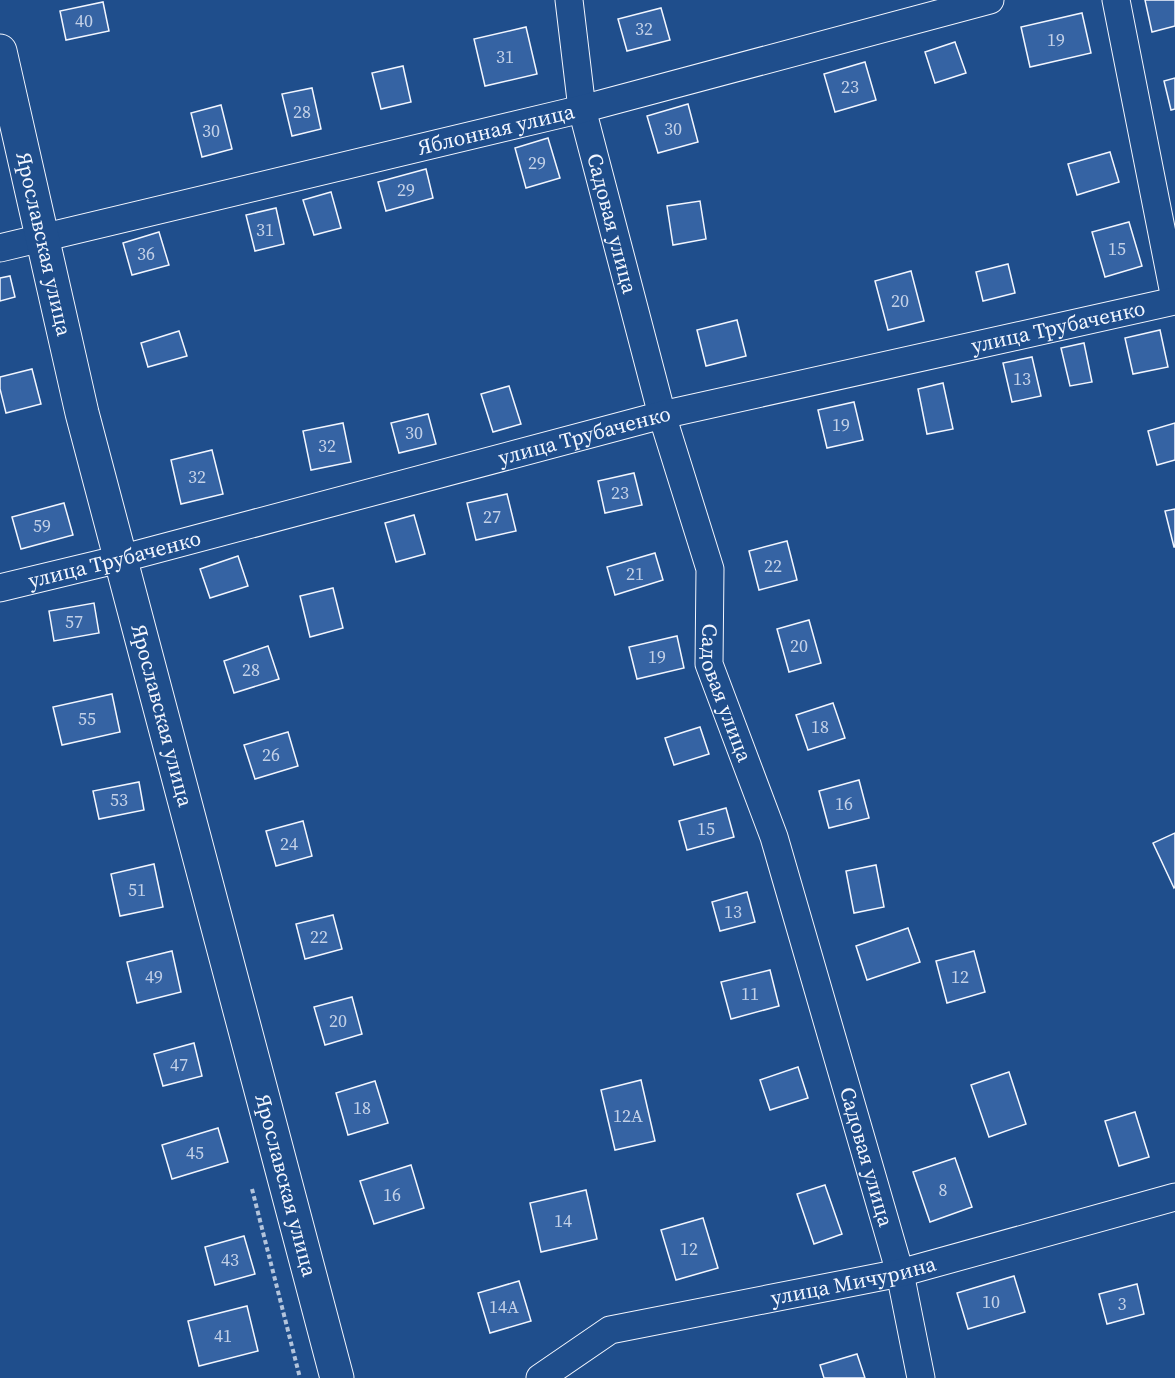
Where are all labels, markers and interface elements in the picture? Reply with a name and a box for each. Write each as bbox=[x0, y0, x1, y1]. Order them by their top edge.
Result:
house number: 40 bbox=[75, 8, 93, 33]
house number: 32 bbox=[635, 16, 653, 41]
house number: 19 bbox=[1047, 27, 1065, 52]
house number: 31 bbox=[496, 44, 514, 69]
house number: 23 bbox=[841, 74, 859, 99]
street label: Яблонная улица bbox=[415, 96, 578, 162]
house number: 28 bbox=[293, 99, 311, 124]
house number: 30 bbox=[664, 116, 682, 141]
house number: 30 bbox=[202, 118, 220, 143]
street label: Ярославская улица bbox=[9, 149, 79, 339]
house number: 29 bbox=[528, 150, 546, 175]
street label: Садовая улица bbox=[580, 150, 645, 297]
house number: 29 bbox=[397, 177, 415, 202]
house number: 31 bbox=[256, 217, 274, 242]
house number: 15 bbox=[1108, 236, 1126, 261]
house number: 36 bbox=[137, 241, 155, 266]
house number: 20 bbox=[891, 288, 909, 313]
street label: улица Трубаченко bbox=[968, 293, 1148, 360]
house number: 13 bbox=[1013, 366, 1031, 391]
street label: улица Трубаченко bbox=[495, 399, 673, 472]
house number: 19 bbox=[832, 412, 850, 437]
house number: 30 bbox=[405, 420, 423, 445]
house number: 32 bbox=[318, 433, 336, 458]
house number: 32 bbox=[188, 464, 206, 489]
house number: 23 bbox=[611, 480, 629, 505]
house number: 27 bbox=[483, 504, 501, 529]
house number: 59 bbox=[33, 513, 51, 538]
street label: улица Трубаченко bbox=[25, 523, 204, 595]
house number: 22 bbox=[764, 553, 782, 578]
house number: 21 bbox=[626, 561, 644, 586]
house number: 57 bbox=[65, 609, 83, 634]
street label: Ярославская улица bbox=[124, 621, 200, 810]
street label: Садовая улица bbox=[694, 623, 760, 766]
house number: 20 bbox=[790, 633, 808, 658]
house number: 19 bbox=[648, 644, 666, 669]
house number: 28 bbox=[242, 657, 260, 682]
house number: 55 bbox=[78, 706, 96, 731]
house number: 18 bbox=[811, 714, 829, 739]
house number: 26 bbox=[262, 742, 280, 767]
house number: 53 bbox=[110, 787, 128, 812]
house number: 16 bbox=[835, 791, 853, 816]
house number: 15 bbox=[697, 816, 715, 841]
house number: 24 bbox=[280, 831, 298, 856]
house number: 51 bbox=[128, 877, 146, 902]
house number: 13 bbox=[724, 899, 742, 924]
house number: 22 bbox=[310, 924, 328, 949]
house number: 49 bbox=[145, 964, 163, 989]
house number: 12 bbox=[951, 964, 969, 989]
house number: 11 bbox=[741, 981, 759, 1006]
house number: 20 bbox=[329, 1008, 347, 1033]
house number: 47 bbox=[170, 1052, 188, 1077]
street label: Садовая улица bbox=[833, 1083, 901, 1230]
street label: Ярославская улица bbox=[249, 1091, 325, 1280]
house number: 18 bbox=[353, 1095, 371, 1120]
house number: 12А bbox=[613, 1103, 643, 1128]
house number: 45 bbox=[186, 1140, 204, 1165]
house number: 8 bbox=[939, 1177, 948, 1202]
house number: 16 bbox=[383, 1182, 401, 1207]
house number: 14 bbox=[554, 1208, 572, 1233]
house number: 12 bbox=[680, 1236, 698, 1261]
house number: 43 bbox=[221, 1247, 239, 1272]
street label: улица Мичурина bbox=[768, 1249, 939, 1312]
house number: 10 bbox=[982, 1289, 1000, 1314]
house number: 3 bbox=[1118, 1291, 1127, 1316]
house number: 14А bbox=[489, 1294, 519, 1319]
house number: 41 bbox=[214, 1323, 232, 1348]

